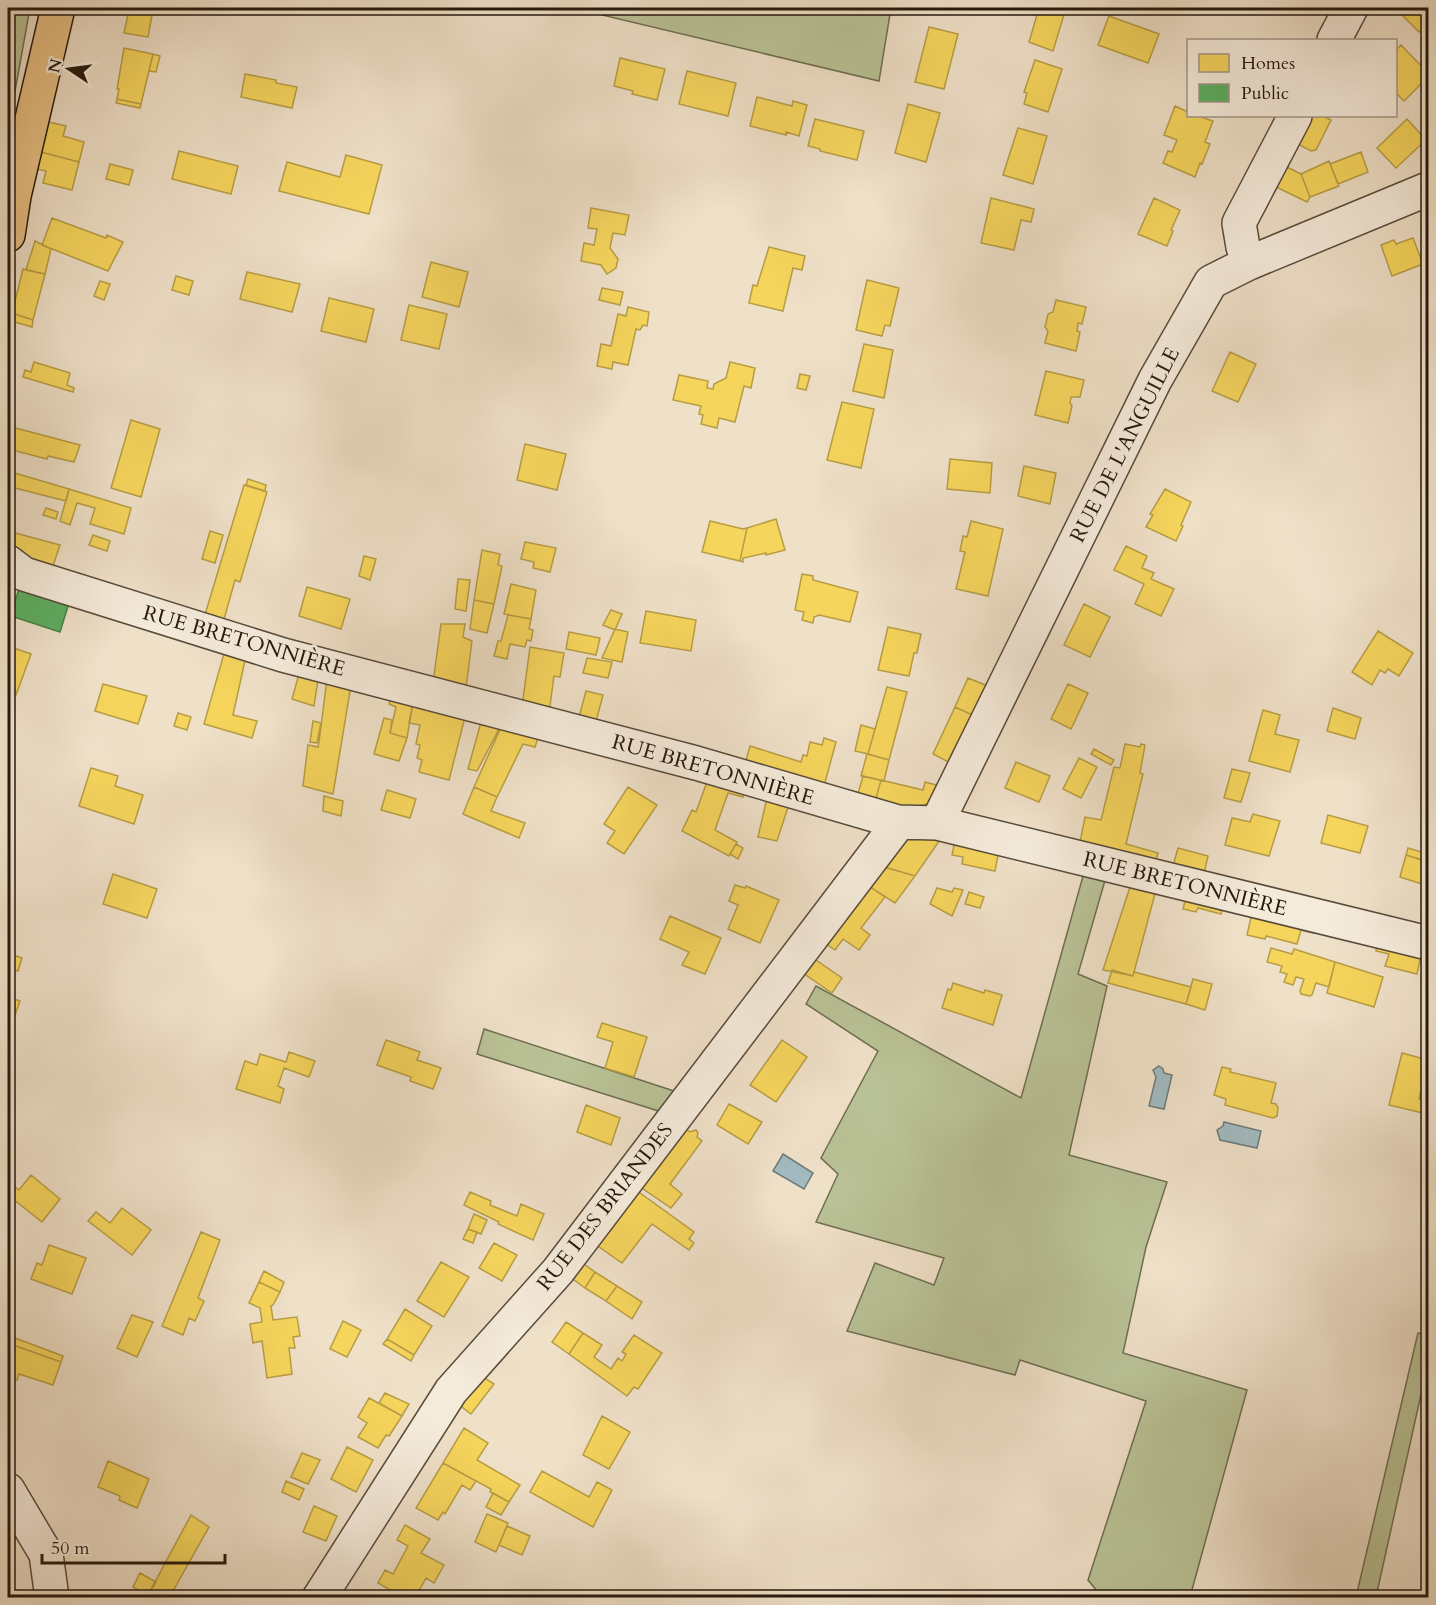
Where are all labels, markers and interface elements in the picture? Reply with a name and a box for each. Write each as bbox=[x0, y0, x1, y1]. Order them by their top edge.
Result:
north arrow bbox=[39, 39, 99, 99]
legend bbox=[1187, 39, 1397, 117]
text: Homes bbox=[1241, 51, 1295, 76]
text: N bbox=[43, 57, 68, 75]
text: Public bbox=[1241, 81, 1289, 106]
street label: RUE DE L'ANGUILLE bbox=[1063, 342, 1187, 548]
street label: RUE BRETONNIÈRE bbox=[139, 598, 349, 684]
street label: RUE BRETONNIÈRE bbox=[608, 727, 818, 813]
street label: RUE BRETONNIÈRE bbox=[1080, 845, 1290, 923]
street label: RUE DES BRIANDES bbox=[530, 1117, 680, 1297]
scale bar bbox=[42, 1527, 225, 1565]
text: 50 m bbox=[51, 1536, 90, 1561]

